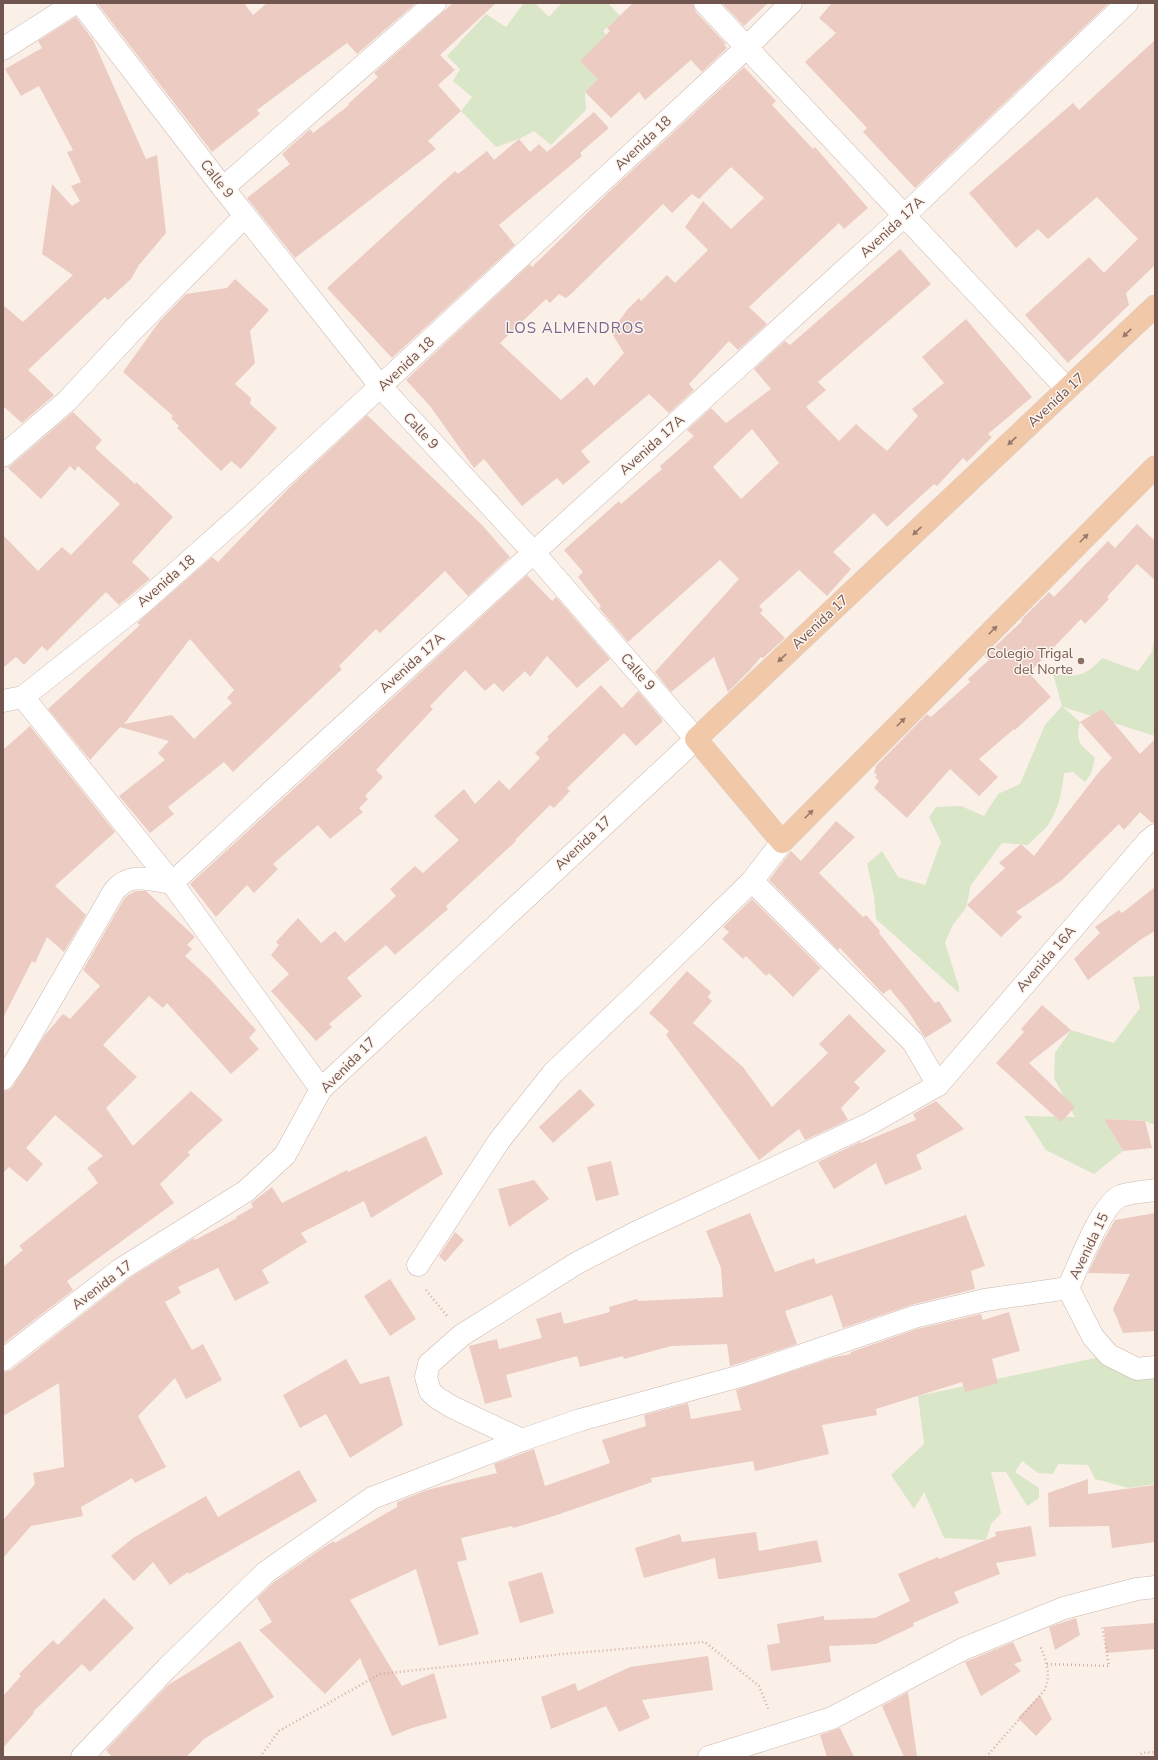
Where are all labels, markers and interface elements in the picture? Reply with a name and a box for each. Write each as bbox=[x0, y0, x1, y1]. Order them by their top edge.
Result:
street label: Avenida 18 bbox=[610, 112, 676, 174]
street label: Calle 9 bbox=[196, 156, 238, 202]
street label: Avenida 17A bbox=[856, 192, 928, 262]
district label: LOS ALMENDROS bbox=[506, 318, 644, 338]
one-way arrow bbox=[1122, 328, 1132, 338]
street label: Avenida 18 bbox=[373, 333, 439, 395]
street label: Avenida 17 bbox=[1023, 369, 1089, 431]
street label: Calle 9 bbox=[399, 408, 443, 454]
street label: Avenida 17A bbox=[615, 411, 689, 479]
one-way arrow bbox=[1007, 437, 1017, 446]
one-way arrow bbox=[912, 526, 922, 535]
one-way arrow bbox=[1079, 533, 1089, 543]
street label: Avenida 18 bbox=[133, 550, 199, 612]
street label: Avenida 17 bbox=[787, 591, 853, 653]
one-way arrow bbox=[988, 625, 998, 635]
street label: Avenida 17A bbox=[375, 629, 449, 697]
place label: Colegio Trigal del Norte bbox=[987, 644, 1074, 679]
street label: Calle 9 bbox=[616, 649, 660, 695]
one-way arrow bbox=[777, 653, 787, 663]
marker: Colegio Trigal del Norte bbox=[1076, 656, 1086, 666]
one-way arrow bbox=[896, 717, 906, 727]
one-way arrow bbox=[804, 809, 814, 819]
street label: Avenida 17 bbox=[550, 812, 616, 874]
street label: Avenida 16A bbox=[1012, 922, 1080, 996]
street label: Avenida 17 bbox=[316, 1033, 380, 1097]
street label: Avenida 15 bbox=[1065, 1210, 1113, 1282]
street label: Avenida 17 bbox=[68, 1256, 136, 1314]

